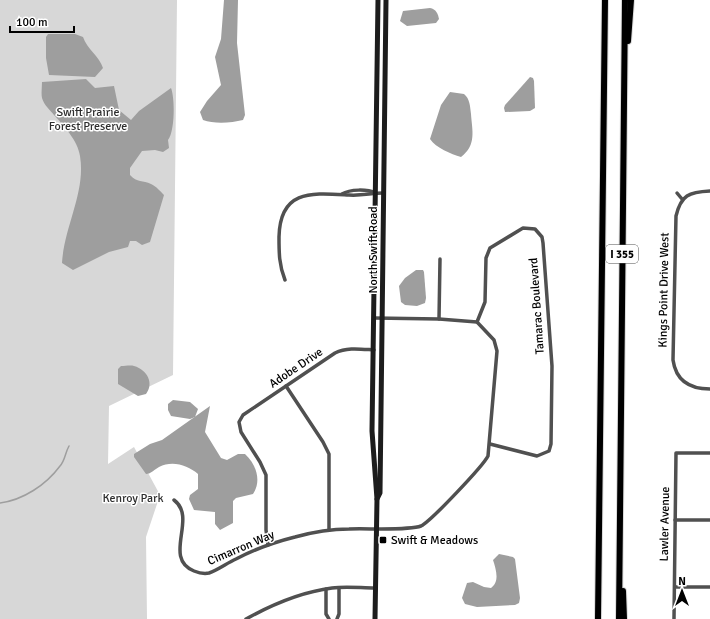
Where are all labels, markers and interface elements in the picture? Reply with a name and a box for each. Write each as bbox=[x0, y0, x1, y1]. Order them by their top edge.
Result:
scale bar bbox=[10, 8, 74, 34]
text: 100 m bbox=[16, 15, 48, 30]
park label: Swift Prairie Forest Preserve bbox=[49, 105, 127, 134]
street label: North Swift Road bbox=[366, 206, 381, 294]
street label: Kings Point Drive West bbox=[655, 232, 673, 348]
road number: I 355 bbox=[606, 245, 638, 263]
street label: Tamarac Boulevard bbox=[526, 257, 548, 355]
street label: Adobe Drive bbox=[266, 345, 326, 391]
street label: Lawler Avenue bbox=[657, 486, 673, 562]
park label: Kenroy Park bbox=[102, 491, 164, 506]
street label: Cimarron Way bbox=[205, 527, 277, 569]
place label: Swift & Meadows bbox=[391, 533, 478, 548]
marker: Swift & Meadows bbox=[378, 535, 388, 545]
north arrow bbox=[662, 571, 702, 611]
text: N bbox=[678, 575, 686, 588]

